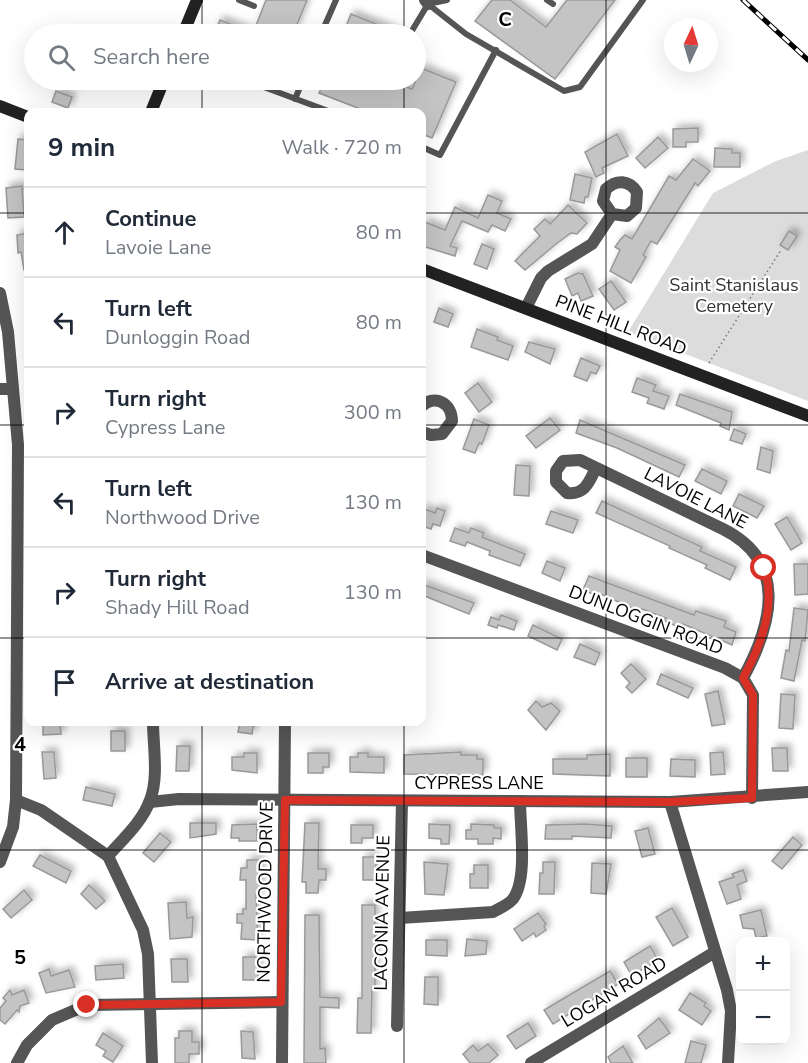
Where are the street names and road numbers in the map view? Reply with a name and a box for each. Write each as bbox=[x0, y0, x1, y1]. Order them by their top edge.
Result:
street label: PINE HILL ROAD bbox=[552, 289, 690, 361]
street label: LAVOIE LANE bbox=[640, 462, 752, 534]
street label: DUNLOGGIN ROAD bbox=[565, 580, 727, 660]
street label: CYPRESS LANE bbox=[414, 771, 544, 795]
street label: NORTHWOOD DRIVE bbox=[251, 801, 279, 983]
street label: LACONIA AVENUE bbox=[369, 835, 395, 991]
street label: LOGAN ROAD bbox=[557, 951, 671, 1033]

